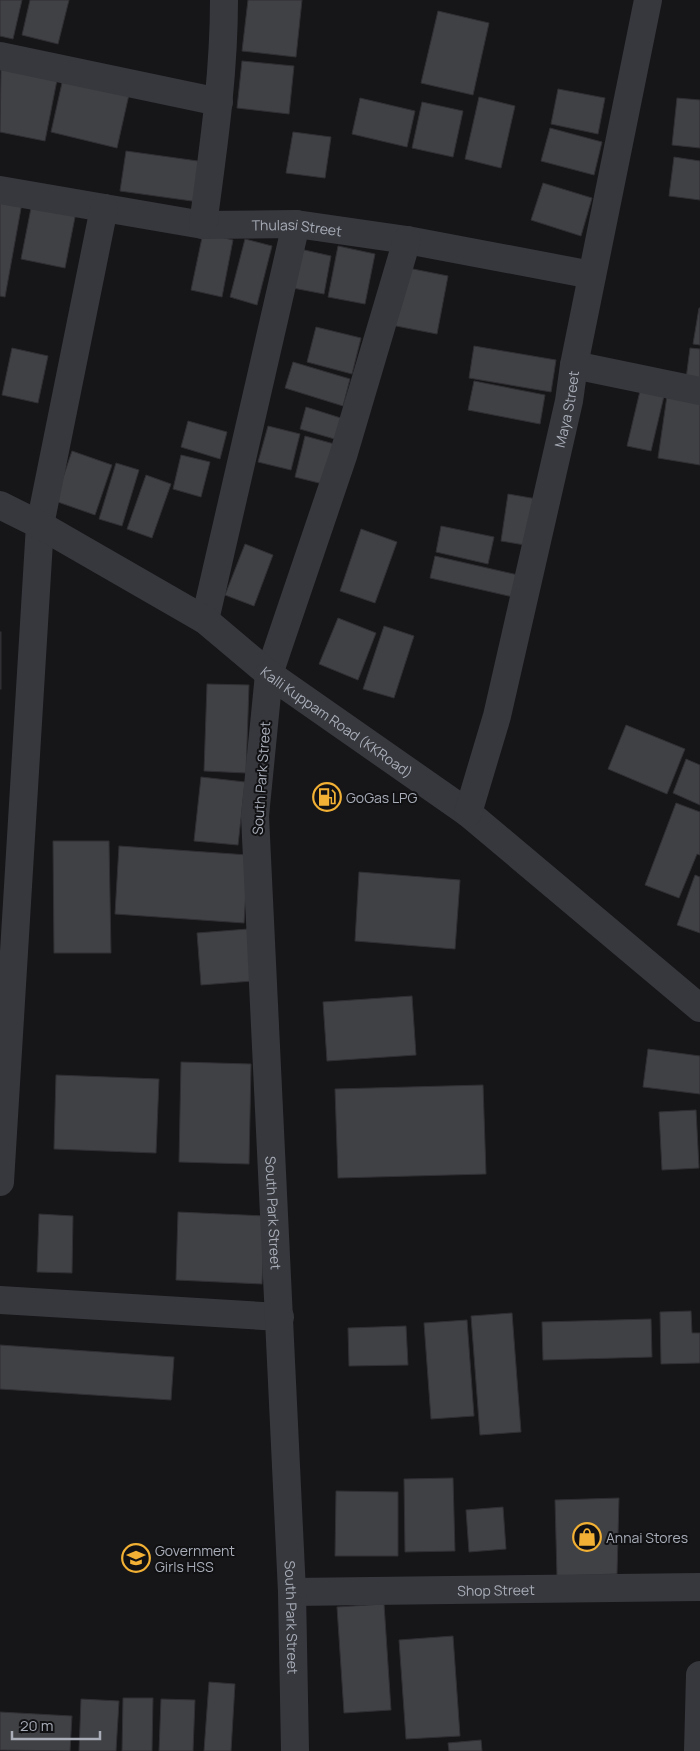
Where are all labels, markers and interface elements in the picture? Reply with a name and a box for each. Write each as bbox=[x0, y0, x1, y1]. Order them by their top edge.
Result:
street label: Thulasi Street bbox=[252, 214, 344, 240]
street label: Maya Street bbox=[549, 369, 583, 449]
street label: Kalli Kuppam Road (KKRoad) bbox=[257, 662, 417, 781]
street label: South Park Street bbox=[248, 720, 274, 835]
fuel station icon: GoGas LPG bbox=[312, 782, 342, 812]
place label: GoGas LPG bbox=[346, 788, 418, 807]
street label: South Park Street bbox=[262, 1156, 286, 1271]
shop icon: Annai Stores bbox=[572, 1522, 602, 1552]
place label: Annai Stores bbox=[606, 1528, 688, 1547]
place label: Government Girls HSS bbox=[155, 1541, 235, 1576]
school or university icon: Government Girls HSS bbox=[121, 1543, 151, 1573]
street label: South Park Street bbox=[281, 1560, 303, 1675]
street label: Shop Street bbox=[457, 1580, 535, 1599]
scale bar bbox=[12, 1708, 100, 1740]
text: 20 m bbox=[20, 1715, 53, 1736]

